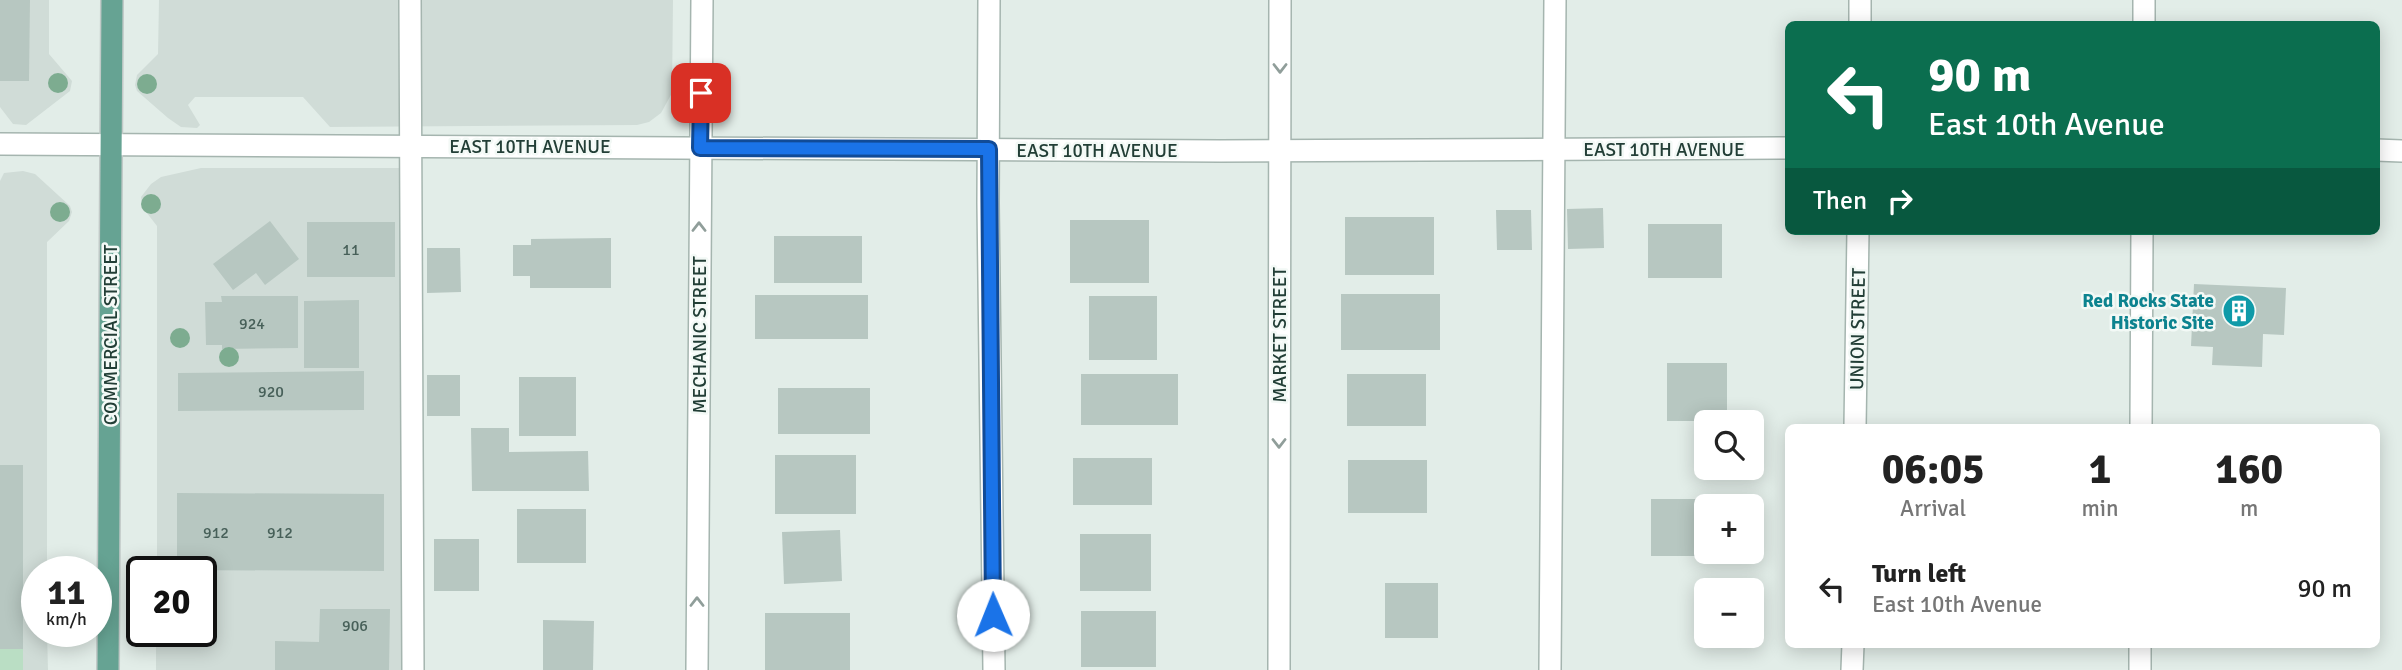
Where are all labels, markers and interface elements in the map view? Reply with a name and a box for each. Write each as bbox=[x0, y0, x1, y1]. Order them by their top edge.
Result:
text: 90 m bbox=[1928, 45, 2031, 105]
icon: left bbox=[1813, 49, 1904, 140]
pin bbox=[671, 63, 731, 123]
one-way arrow bbox=[1272, 63, 1288, 74]
icon: arrive bbox=[682, 74, 720, 112]
text: East 10th Avenue bbox=[1928, 105, 2165, 144]
street label: EAST 10TH AVENUE bbox=[449, 135, 611, 159]
street label: EAST 10TH AVENUE bbox=[1583, 138, 1745, 162]
street label: EAST 10TH AVENUE bbox=[1016, 139, 1178, 163]
icon: right bbox=[1881, 182, 1919, 220]
text: Then bbox=[1813, 185, 1867, 217]
one-way arrow bbox=[691, 222, 707, 232]
house number: 11 bbox=[342, 240, 360, 260]
street label: COMMERCIAL STREET bbox=[99, 244, 123, 425]
street label: MECHANIC STREET bbox=[688, 256, 712, 414]
street label: MARKET STREET bbox=[1268, 267, 1292, 403]
street label: UNION STREET bbox=[1845, 267, 1871, 390]
place label: Red Rocks State Historic Site bbox=[2082, 289, 2214, 335]
building icon: Red Rocks State Historic Site bbox=[2220, 292, 2258, 330]
house number: 924 bbox=[239, 314, 265, 334]
house number: 920 bbox=[258, 382, 284, 402]
map controls bbox=[1694, 410, 1764, 648]
button: search bbox=[1694, 410, 1764, 480]
one-way arrow bbox=[1271, 438, 1287, 448]
text: 06:05 bbox=[1882, 444, 1985, 495]
text: 1 bbox=[2089, 444, 2111, 495]
text: 160 bbox=[2215, 444, 2283, 495]
button: + bbox=[1694, 494, 1764, 564]
text: Arrival bbox=[1900, 494, 1966, 523]
text: min bbox=[2081, 494, 2119, 523]
text: m bbox=[2240, 494, 2258, 523]
house number: 912 bbox=[203, 523, 229, 543]
house number: 912 bbox=[267, 523, 293, 543]
speed limit sign: 20 bbox=[126, 556, 217, 647]
text: Turn left bbox=[1872, 558, 1966, 590]
icon: left bbox=[1813, 570, 1851, 608]
text: 11 bbox=[48, 571, 85, 614]
text: 90 m bbox=[2297, 573, 2352, 605]
position arrow bbox=[956, 578, 1030, 652]
button: − bbox=[1694, 578, 1764, 648]
text: East 10th Avenue bbox=[1872, 590, 2042, 619]
one-way arrow bbox=[689, 596, 705, 607]
text: km/h bbox=[46, 608, 87, 630]
house number: 906 bbox=[342, 616, 368, 636]

